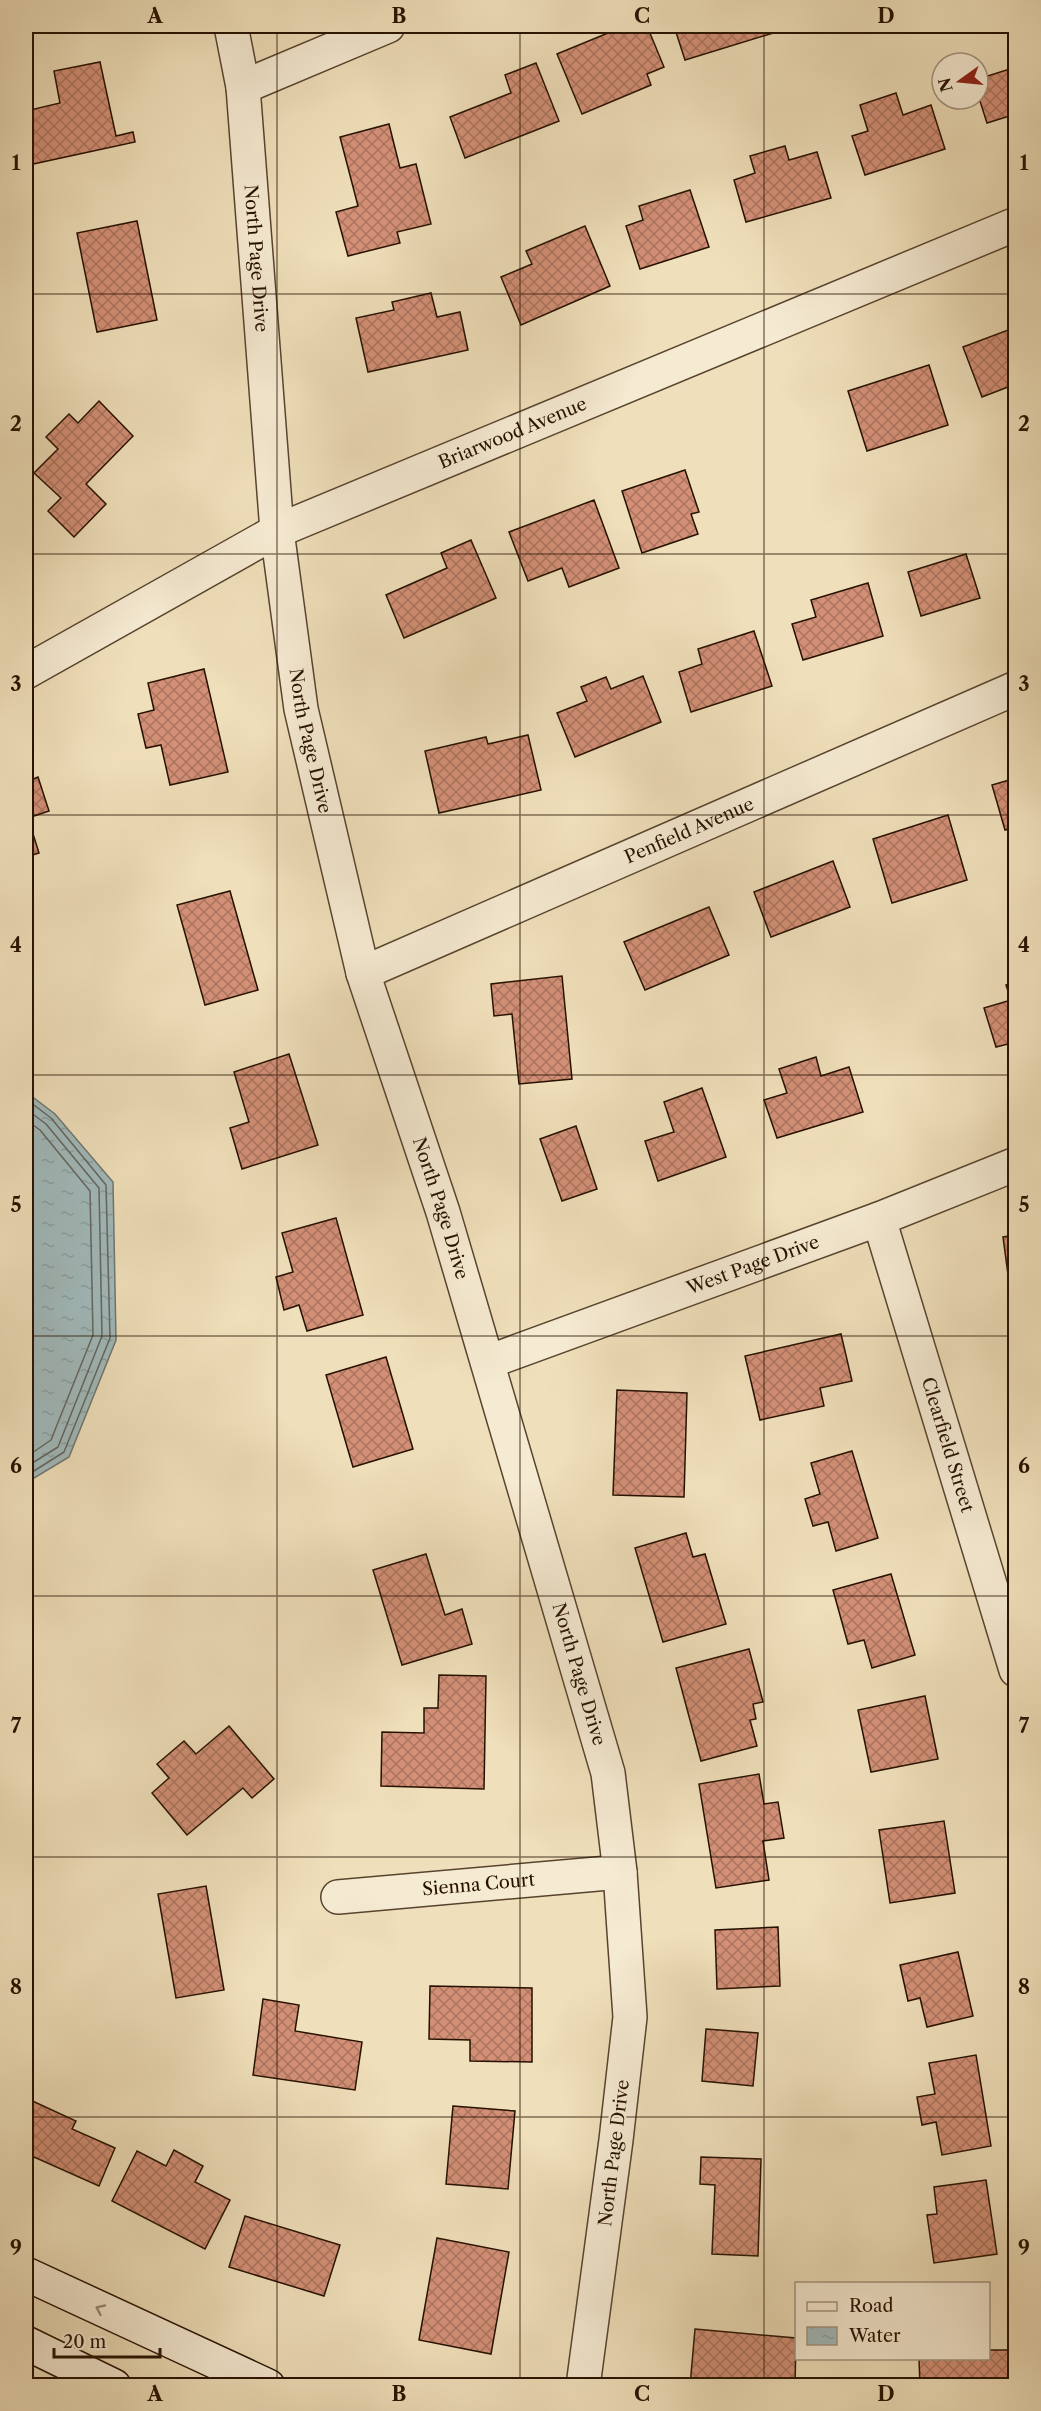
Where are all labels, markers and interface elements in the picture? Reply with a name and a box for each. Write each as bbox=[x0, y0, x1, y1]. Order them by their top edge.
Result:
text: A bbox=[146, 4, 163, 28]
text: B bbox=[392, 4, 407, 28]
text: C bbox=[634, 4, 650, 28]
text: D bbox=[877, 4, 895, 28]
north arrow bbox=[930, 51, 990, 111]
text: N bbox=[934, 75, 957, 94]
text: 1 bbox=[12, 151, 21, 175]
text: 1 bbox=[1020, 151, 1029, 175]
street label: North Page Drive bbox=[240, 184, 273, 333]
street label: Briarwood Avenue bbox=[435, 393, 590, 474]
text: 2 bbox=[10, 412, 22, 436]
text: 2 bbox=[1018, 412, 1030, 436]
street label: North Page Drive bbox=[285, 667, 336, 816]
text: 3 bbox=[10, 672, 22, 696]
text: 3 bbox=[1018, 672, 1030, 696]
street label: Penfield Avenue bbox=[621, 793, 757, 868]
text: 4 bbox=[10, 933, 22, 957]
text: 4 bbox=[1018, 933, 1030, 957]
street label: North Page Drive bbox=[408, 1134, 473, 1282]
text: 5 bbox=[10, 1193, 22, 1217]
text: 5 bbox=[1018, 1193, 1030, 1217]
street label: West Page Drive bbox=[683, 1231, 822, 1300]
street label: Clearfield Street bbox=[917, 1375, 979, 1516]
text: 6 bbox=[10, 1454, 22, 1478]
text: 6 bbox=[1018, 1454, 1030, 1478]
street label: North Page Drive bbox=[548, 1600, 610, 1748]
text: 7 bbox=[11, 1714, 22, 1738]
text: 7 bbox=[1019, 1714, 1030, 1738]
street label: Sienna Court bbox=[421, 1869, 536, 1900]
text: 8 bbox=[10, 1975, 22, 1999]
text: 8 bbox=[1018, 1975, 1030, 1999]
street label: North Page Drive bbox=[594, 2078, 634, 2228]
text: 9 bbox=[10, 2236, 22, 2260]
text: 9 bbox=[1018, 2236, 1030, 2260]
legend bbox=[795, 2282, 990, 2360]
text: Road bbox=[849, 2295, 894, 2317]
one-way arrow bbox=[96, 2305, 107, 2317]
scale bar bbox=[54, 2321, 160, 2359]
text: Water bbox=[848, 2325, 901, 2347]
text: 20 m bbox=[63, 2331, 107, 2353]
text: A bbox=[146, 2382, 163, 2406]
text: B bbox=[392, 2382, 407, 2406]
text: C bbox=[634, 2382, 650, 2406]
text: D bbox=[877, 2382, 895, 2406]

